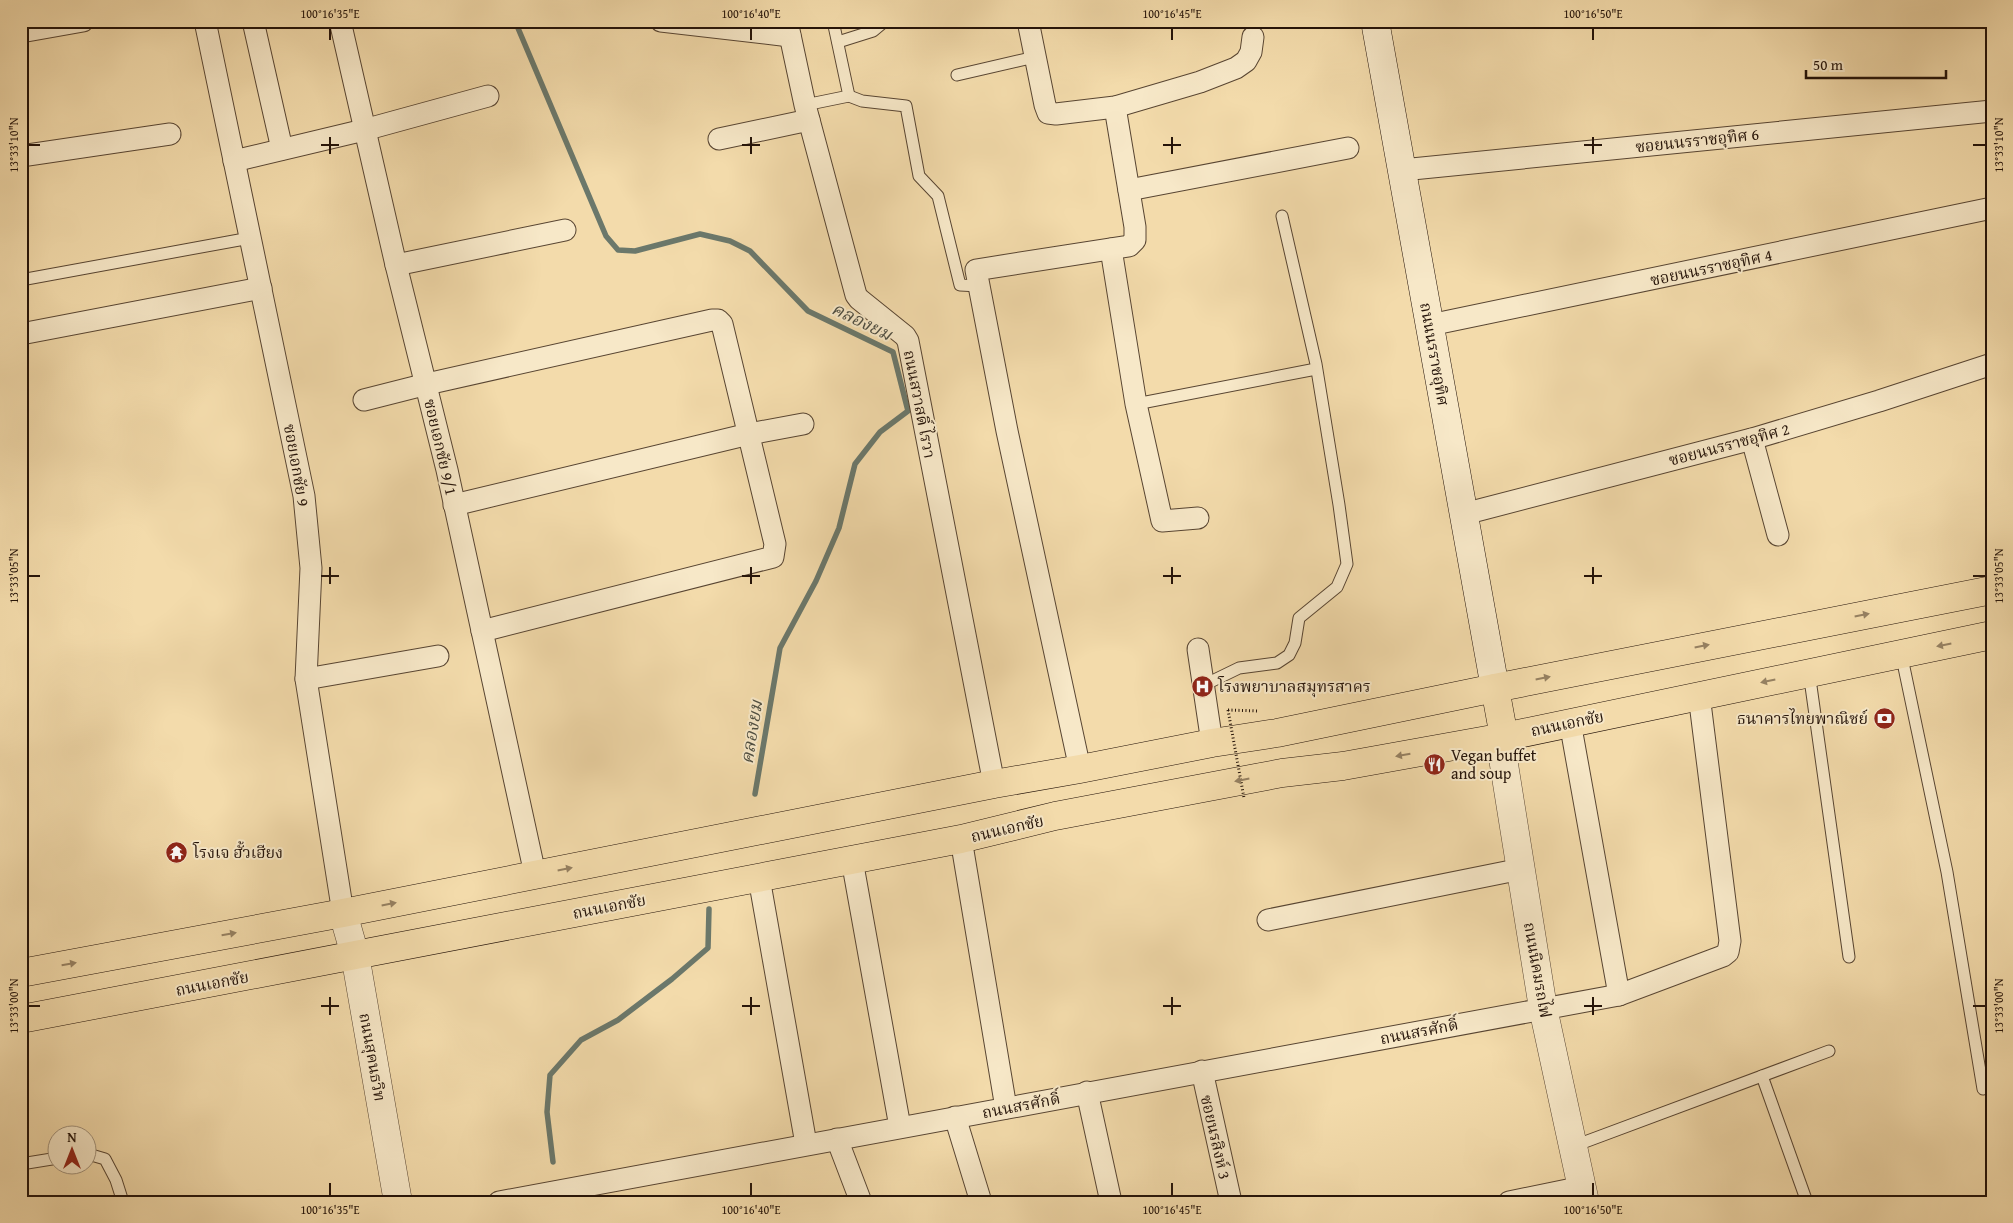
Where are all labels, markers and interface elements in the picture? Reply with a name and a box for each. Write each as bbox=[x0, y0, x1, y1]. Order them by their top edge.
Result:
text: 100°16'35"E bbox=[300, 5, 360, 22]
text: 100°16'40"E bbox=[721, 5, 781, 22]
text: 100°16'45"E bbox=[1142, 5, 1202, 22]
text: 100°16'50"E bbox=[1563, 5, 1623, 22]
scale bar bbox=[1806, 48, 1946, 80]
text: 50 m bbox=[1813, 54, 1844, 75]
text: 13°33'10"N bbox=[5, 117, 22, 173]
text: 13°33'10"N bbox=[1990, 117, 2007, 173]
street label: ซอยนนรราชอุทิศ 6 bbox=[1634, 122, 1760, 158]
street label: ซอยนนรราชอุทิศ 4 bbox=[1648, 242, 1774, 292]
water label: คลองยม bbox=[827, 295, 898, 348]
street label: ถนนนรราชอุทิศ bbox=[1414, 300, 1456, 408]
street label: ถนนสวาสดิ์ ไรวา bbox=[898, 348, 942, 460]
street label: ซอยเอกชัย 9/1 bbox=[418, 396, 464, 498]
street label: ซอยนนรราชอุทิศ 2 bbox=[1666, 416, 1792, 472]
street label: ซอยเอกชัย 9 bbox=[278, 422, 316, 508]
text: 13°33'05"N bbox=[5, 548, 22, 604]
text: 13°33'05"N bbox=[1990, 548, 2007, 604]
one-way arrow bbox=[1854, 611, 1869, 619]
one-way arrow bbox=[1936, 641, 1952, 649]
one-way arrow bbox=[1695, 642, 1711, 650]
hospital icon: โรงพยาบาลสมุทรสาคร bbox=[1190, 674, 1214, 698]
place label: โรงพยาบาลสมุทรสาคร bbox=[1217, 674, 1371, 698]
one-way arrow bbox=[1535, 674, 1551, 682]
one-way arrow bbox=[1760, 677, 1775, 685]
water label: คลองยม bbox=[733, 697, 770, 766]
street label: ถนนเอกชัย bbox=[1528, 704, 1606, 742]
place label: ธนาคารไทยพาณิชย์ bbox=[1737, 706, 1868, 730]
bank icon: ธนาคารไทยพาณิชย์ bbox=[1872, 706, 1896, 730]
place label: Vegan buffet and soup bbox=[1451, 743, 1537, 785]
one-way arrow bbox=[1395, 751, 1410, 759]
restaurant icon: Vegan buffet and soup bbox=[1423, 752, 1447, 776]
one-way arrow bbox=[1234, 777, 1250, 785]
street label: ถนนเอกชัย bbox=[968, 808, 1046, 848]
temple icon: โรงเจ ฮั้วเฮียง bbox=[165, 840, 189, 864]
place label: โรงเจ ฮั้วเฮียง bbox=[192, 840, 283, 864]
one-way arrow bbox=[558, 864, 574, 872]
street label: ถนนเอกชัย bbox=[570, 887, 648, 925]
one-way arrow bbox=[381, 900, 396, 908]
street label: ถนนนิคมรถไฟ bbox=[1518, 920, 1558, 1020]
one-way arrow bbox=[221, 930, 237, 938]
one-way arrow bbox=[62, 959, 78, 967]
street label: ถนนเอกชัย bbox=[173, 964, 251, 1002]
text: 13°33'00"N bbox=[5, 978, 22, 1034]
text: 13°33'00"N bbox=[1990, 978, 2007, 1034]
street label: ถนนสุคนธวิท bbox=[353, 1011, 393, 1103]
street label: ถนนสรศักดิ์ bbox=[1378, 1011, 1461, 1050]
street label: ถนนสรศักดิ์ bbox=[980, 1085, 1063, 1124]
street label: ซอยนรสิงห์ 3 bbox=[1195, 1092, 1237, 1182]
north arrow bbox=[48, 1126, 98, 1176]
text: N bbox=[67, 1127, 77, 1147]
text: 100°16'35"E bbox=[300, 1201, 360, 1218]
text: 100°16'40"E bbox=[721, 1201, 781, 1218]
text: 100°16'45"E bbox=[1142, 1201, 1202, 1218]
text: 100°16'50"E bbox=[1563, 1201, 1623, 1218]

